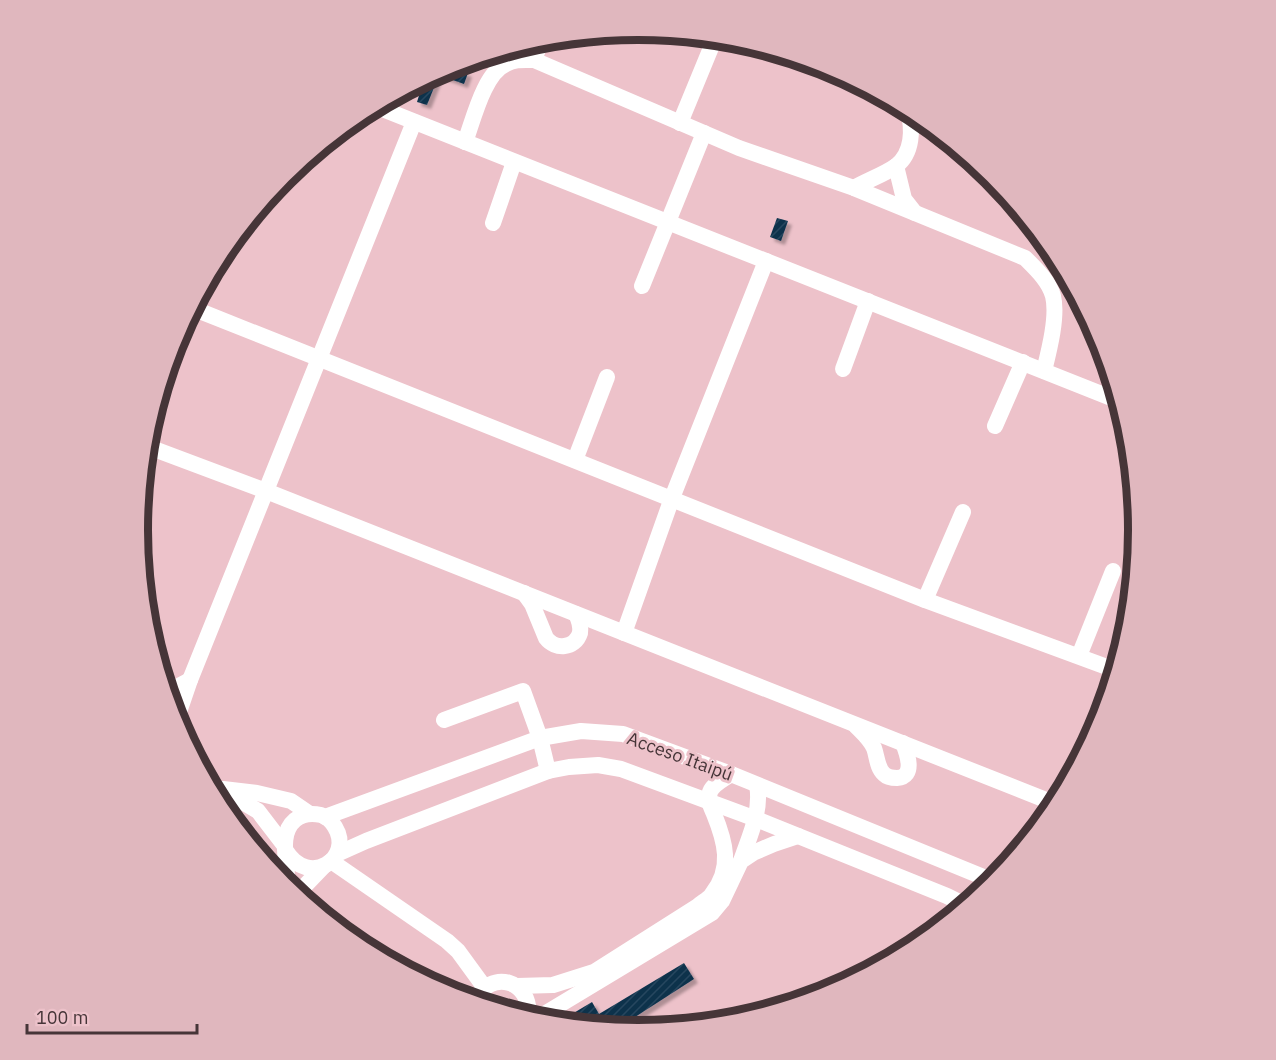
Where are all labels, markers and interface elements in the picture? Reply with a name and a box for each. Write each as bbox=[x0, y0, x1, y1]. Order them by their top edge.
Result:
street label: Acceso Itaipú bbox=[624, 726, 736, 786]
scale bar bbox=[27, 997, 196, 1035]
text: 100 m bbox=[36, 1006, 88, 1029]

